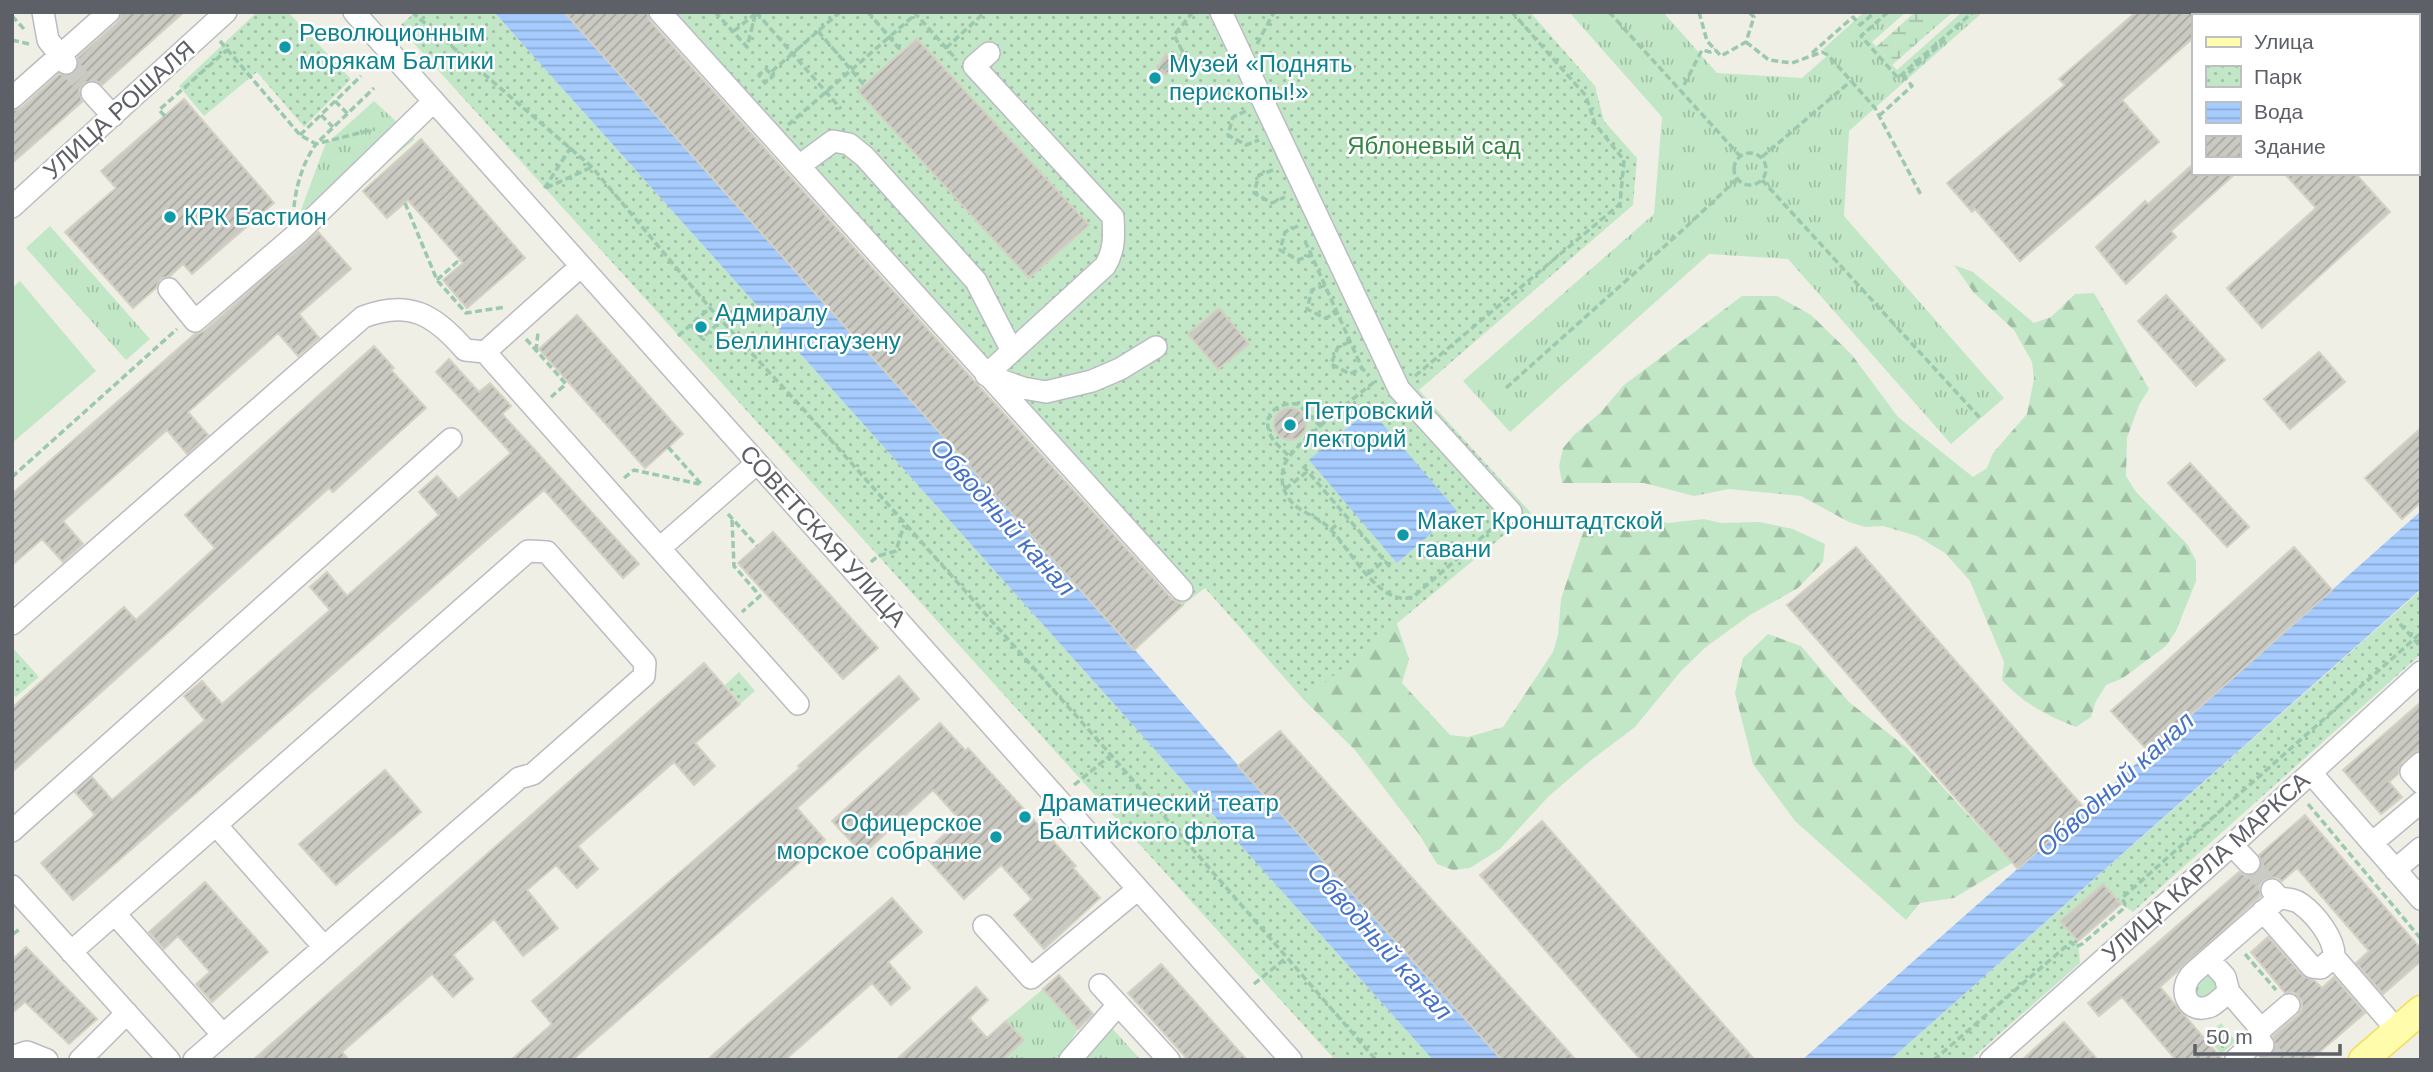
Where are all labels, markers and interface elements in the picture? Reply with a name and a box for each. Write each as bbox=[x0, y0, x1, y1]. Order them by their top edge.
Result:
legend bbox=[2192, 14, 2419, 175]
place label: Революционным морякам Балтики bbox=[299, 19, 494, 74]
text: Улица bbox=[2254, 30, 2314, 53]
street label: УЛИЦА РОШАЛЯ bbox=[38, 35, 200, 184]
marker: Революционным морякам Балтики bbox=[277, 39, 293, 55]
place label: Музей «Поднять перископы!» bbox=[1169, 50, 1353, 105]
text: Парк bbox=[2254, 65, 2302, 88]
marker: Музей «Поднять перископы!» bbox=[1147, 70, 1163, 86]
text: Вода bbox=[2254, 100, 2303, 123]
park label: Яблоневый сад bbox=[1347, 132, 1521, 159]
text: Здание bbox=[2254, 135, 2326, 158]
place label: КРК Бастион bbox=[184, 203, 327, 230]
marker: КРК Бастион bbox=[162, 209, 178, 225]
place label: Адмиралу Беллингсгаузену bbox=[715, 299, 901, 354]
marker: Адмиралу Беллингсгаузену bbox=[693, 319, 709, 335]
place label: Петровский лекторий bbox=[1304, 397, 1433, 452]
marker: Петровский лекторий bbox=[1282, 417, 1298, 433]
water label: Обводный канал bbox=[924, 432, 1082, 602]
street label: СОВЕТСКАЯ УЛИЦА bbox=[735, 439, 912, 632]
place label: Макет Кронштадтской гавани bbox=[1417, 507, 1663, 562]
marker: Макет Кронштадтской гавани bbox=[1395, 527, 1411, 543]
water label: Обводный канал bbox=[2030, 705, 2200, 863]
street label: УЛИЦА КАРЛА МАРКСА bbox=[2096, 766, 2315, 967]
place label: Драматический театр Балтийского флота bbox=[1039, 789, 1279, 844]
place label: Офицерское морское собрание bbox=[777, 809, 982, 864]
marker: Драматический театр Балтийского флота bbox=[1017, 809, 1033, 825]
marker: Офицерское морское собрание bbox=[988, 829, 1004, 845]
water label: Обводный канал bbox=[1301, 856, 1459, 1026]
scale bar bbox=[2195, 1012, 2340, 1056]
text: 50 m bbox=[2206, 1025, 2253, 1048]

